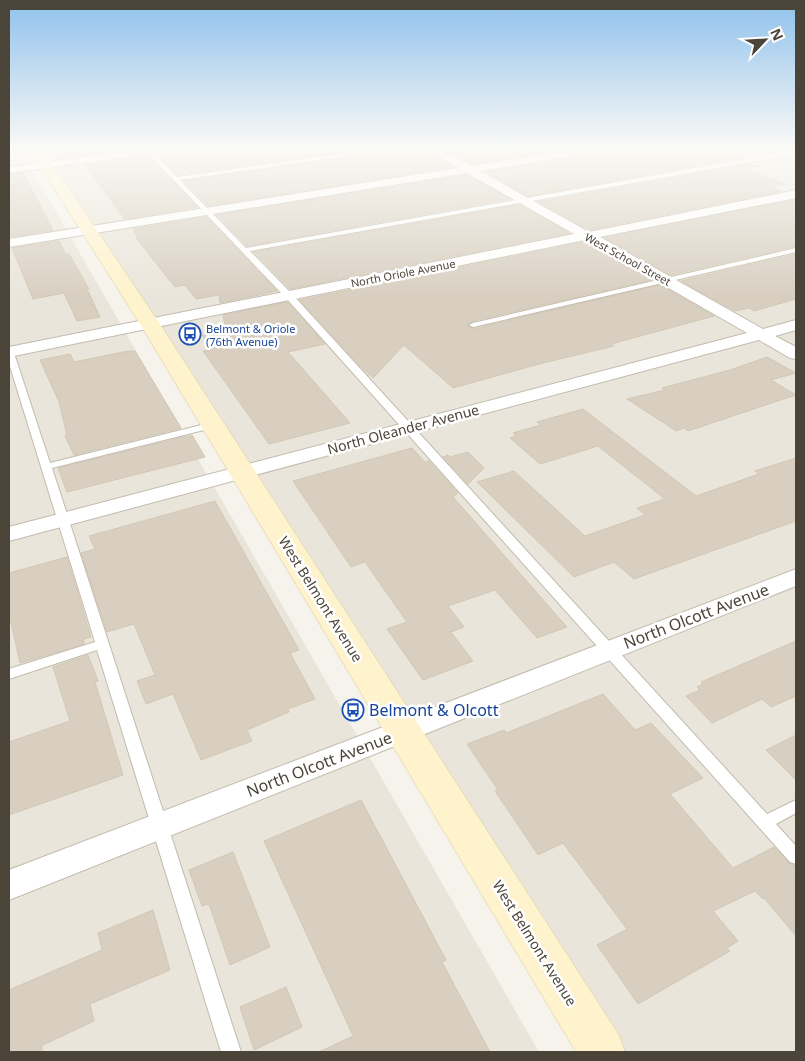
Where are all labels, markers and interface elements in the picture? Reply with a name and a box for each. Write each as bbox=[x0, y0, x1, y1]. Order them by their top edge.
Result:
north arrow bbox=[740, 15, 790, 65]
text: N bbox=[766, 25, 788, 43]
street label: West School Street bbox=[582, 229, 674, 289]
street label: North Oriole Avenue bbox=[349, 255, 457, 291]
place label: Belmont & Oriole (76th Avenue) bbox=[206, 321, 295, 349]
bus stop icon: Belmont & Oriole (76th Avenue) bbox=[178, 322, 202, 346]
street label: North Oleander Avenue bbox=[325, 400, 481, 458]
street label: West Belmont Avenue bbox=[275, 533, 367, 665]
street label: North Olcott Avenue bbox=[620, 578, 772, 654]
bus stop icon: Belmont & Olcott bbox=[341, 698, 365, 722]
place label: Belmont & Olcott bbox=[369, 699, 499, 721]
street label: North Olcott Avenue bbox=[243, 726, 395, 802]
street label: West Belmont Avenue bbox=[489, 877, 581, 1009]

